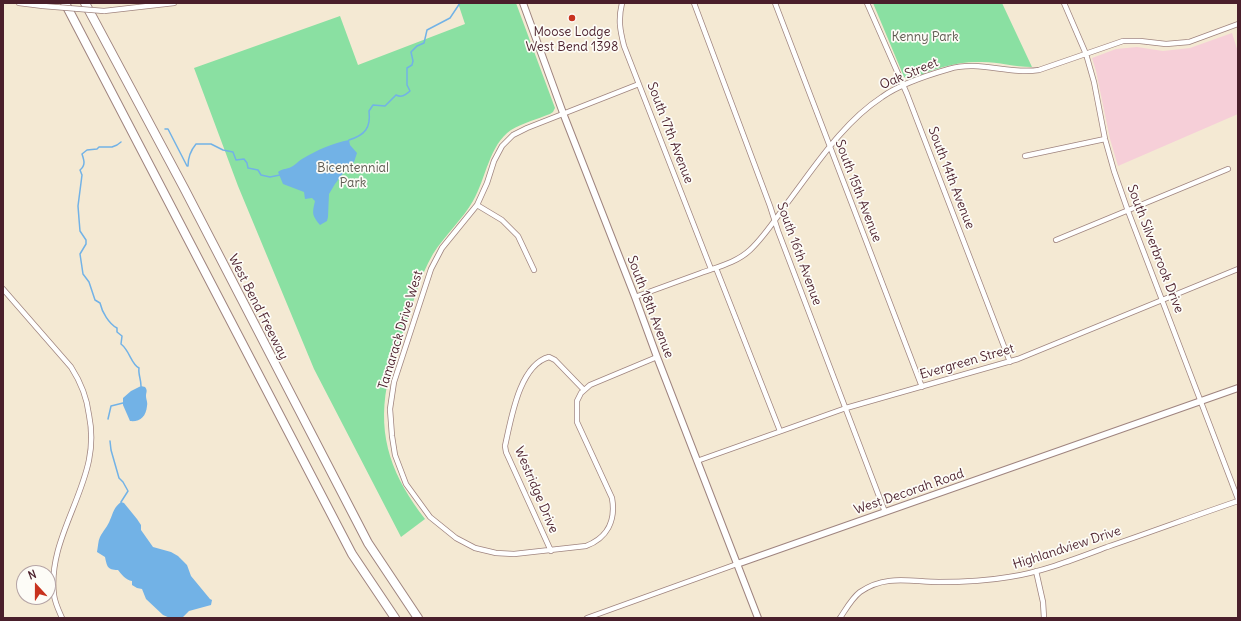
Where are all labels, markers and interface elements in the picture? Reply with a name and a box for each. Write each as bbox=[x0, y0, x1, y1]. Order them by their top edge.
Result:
marker: Moose Lodge West Bend 1398 bbox=[567, 13, 577, 23]
place label: Moose Lodge West Bend 1398 bbox=[525, 24, 619, 55]
park label: Kenny Park bbox=[891, 29, 959, 45]
street label: Oak Street bbox=[877, 55, 941, 93]
street label: South 17th Avenue bbox=[644, 80, 696, 186]
street label: South 14th Avenue bbox=[924, 125, 978, 231]
street label: South 15th Avenue bbox=[831, 138, 885, 244]
park label: Bicentennial Park bbox=[317, 160, 389, 191]
street label: South Silverbrook Drive bbox=[1123, 183, 1187, 315]
street label: South 16th Avenue bbox=[773, 200, 825, 308]
street label: West Bend Freeway bbox=[225, 252, 291, 362]
street label: South 18th Avenue bbox=[623, 254, 677, 360]
street label: Tamarack Drive West bbox=[375, 269, 427, 391]
street label: Evergreen Street bbox=[918, 341, 1016, 383]
street label: Westridge Drive bbox=[511, 444, 561, 536]
street label: West Decorah Road bbox=[852, 466, 966, 518]
street label: Highlandview Drive bbox=[1011, 523, 1123, 573]
north arrow bbox=[16, 565, 56, 605]
text: N bbox=[26, 567, 38, 583]

